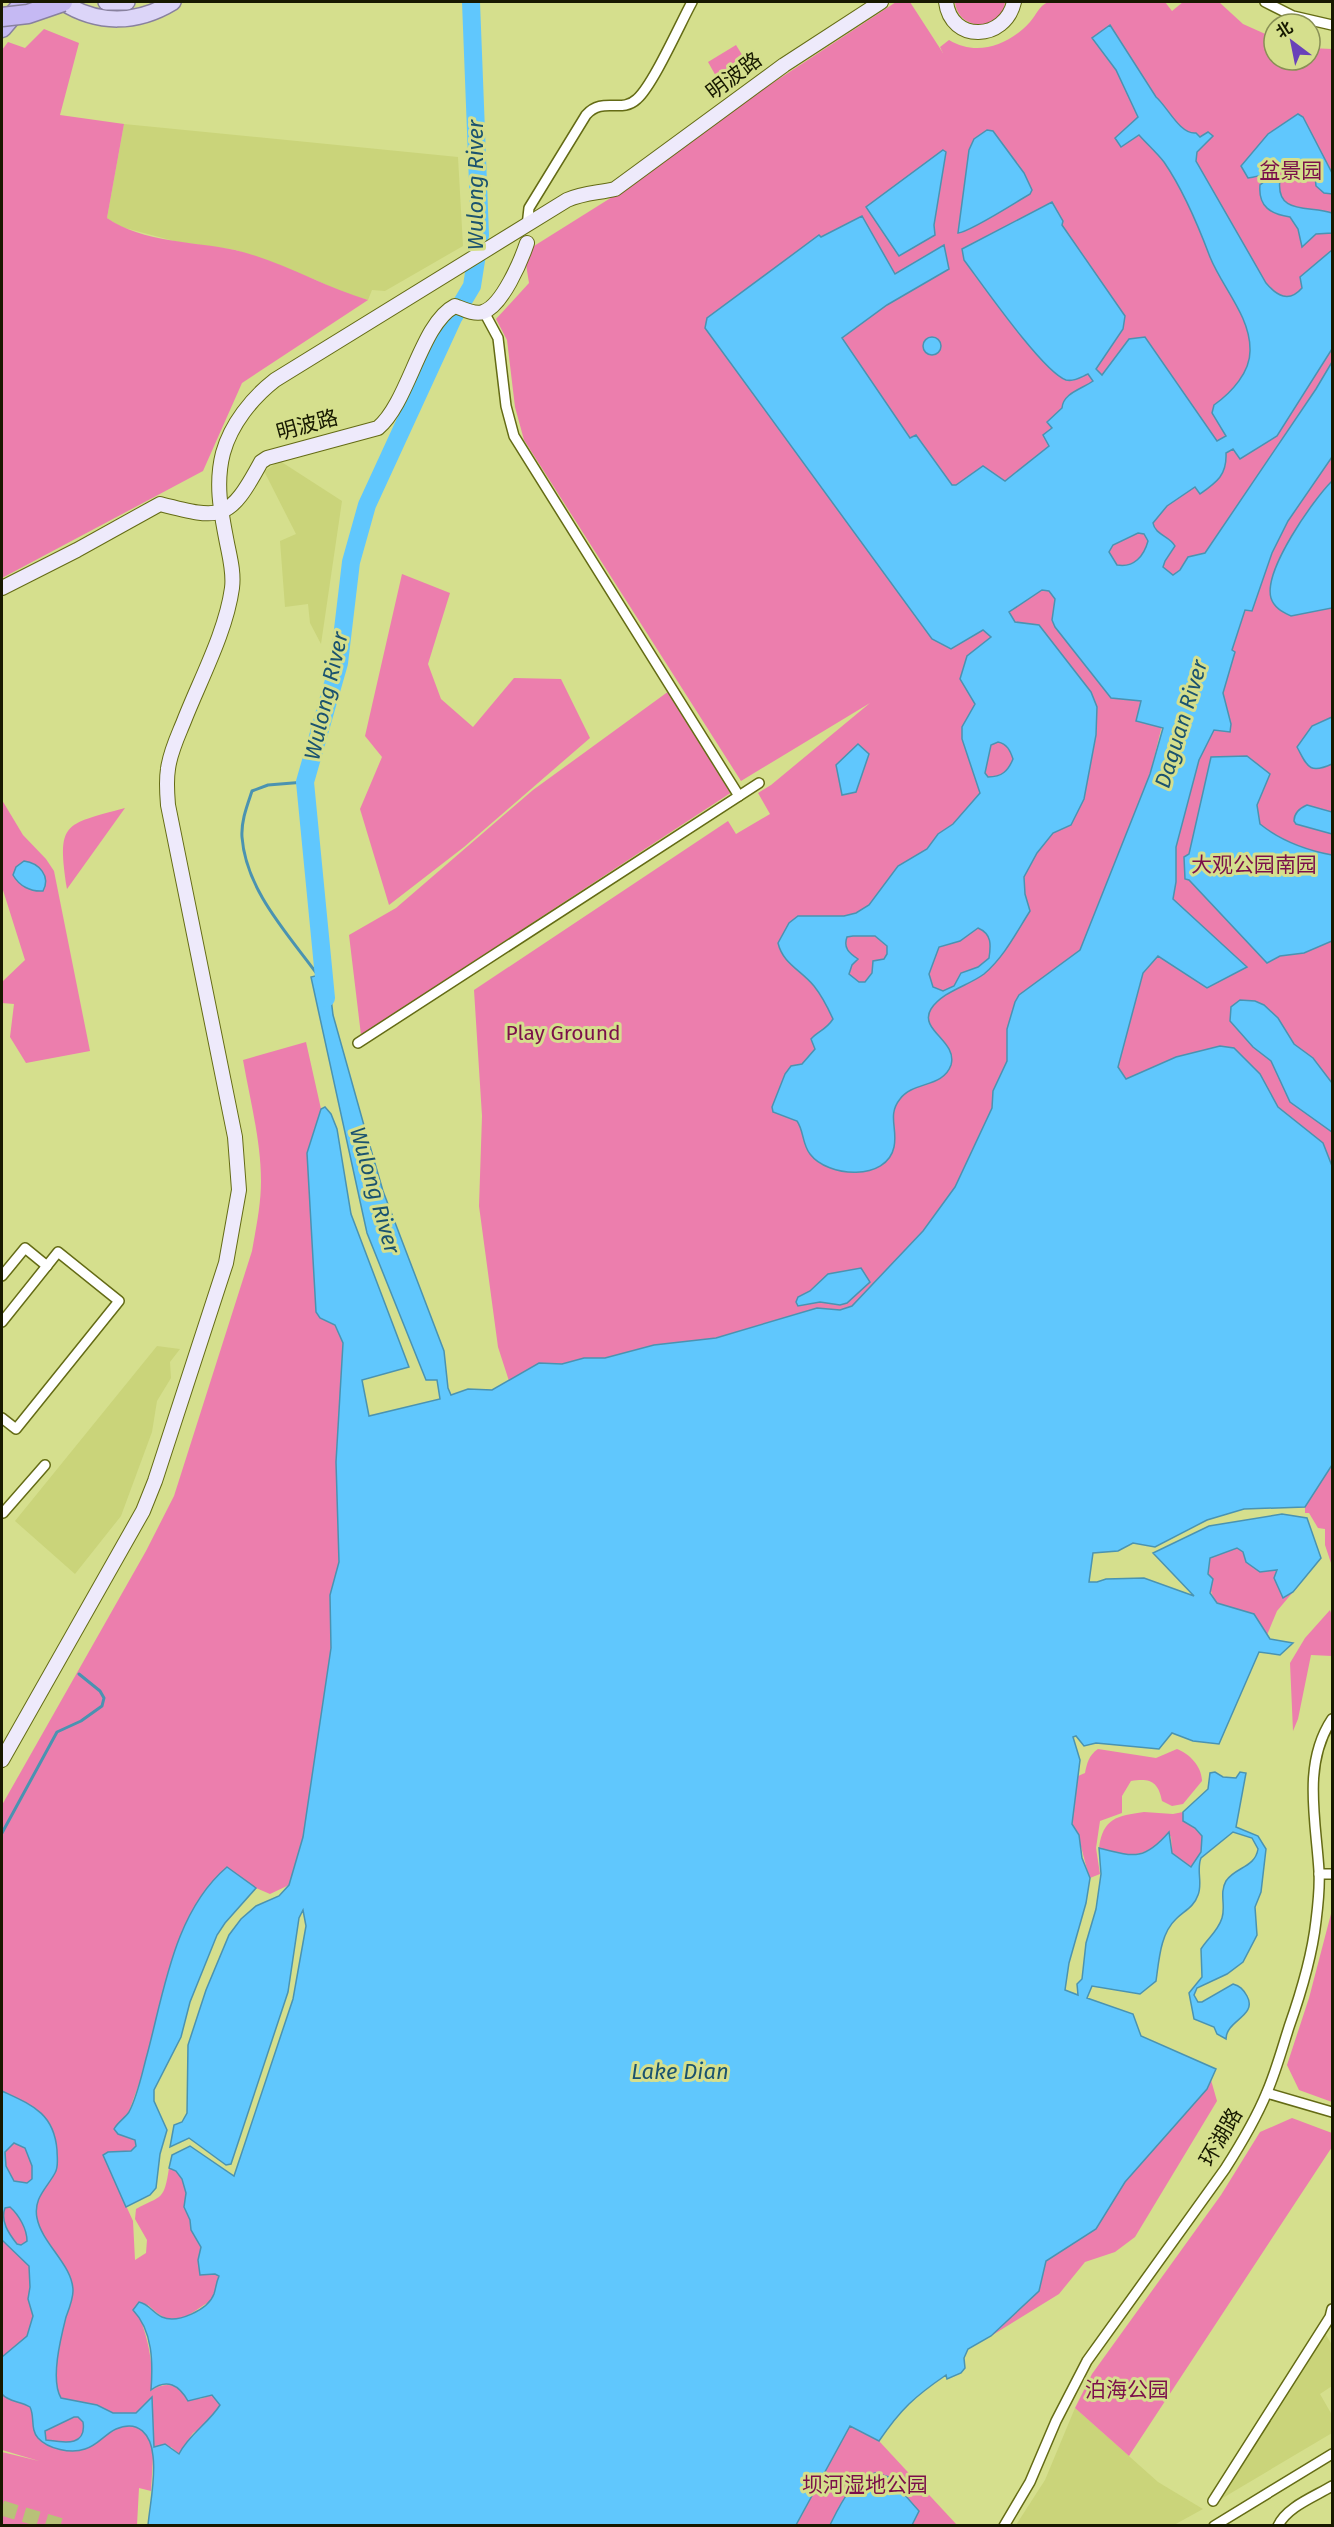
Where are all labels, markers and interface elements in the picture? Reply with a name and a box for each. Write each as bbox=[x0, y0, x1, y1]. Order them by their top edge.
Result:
north arrow bbox=[1262, 12, 1322, 72]
text: 北 bbox=[1272, 17, 1296, 42]
street label: 明波路 bbox=[701, 47, 767, 105]
water label: Wulong River bbox=[462, 119, 489, 250]
park label: 盆景园 bbox=[1260, 158, 1323, 184]
street label: 明波路 bbox=[273, 404, 341, 446]
water label: Wulong River bbox=[298, 629, 354, 763]
water label: Daguan River bbox=[1149, 656, 1213, 791]
park label: 大观公园南园 bbox=[1191, 852, 1317, 878]
park label: Play Ground bbox=[505, 1020, 621, 1046]
water label: Wulong River bbox=[344, 1124, 406, 1257]
water label: Lake Dian bbox=[631, 2058, 729, 2085]
street label: 环湖路 bbox=[1194, 2103, 1248, 2171]
park label: 泊海公园 bbox=[1085, 2377, 1169, 2403]
park label: 坝河湿地公园 bbox=[802, 2472, 928, 2498]

